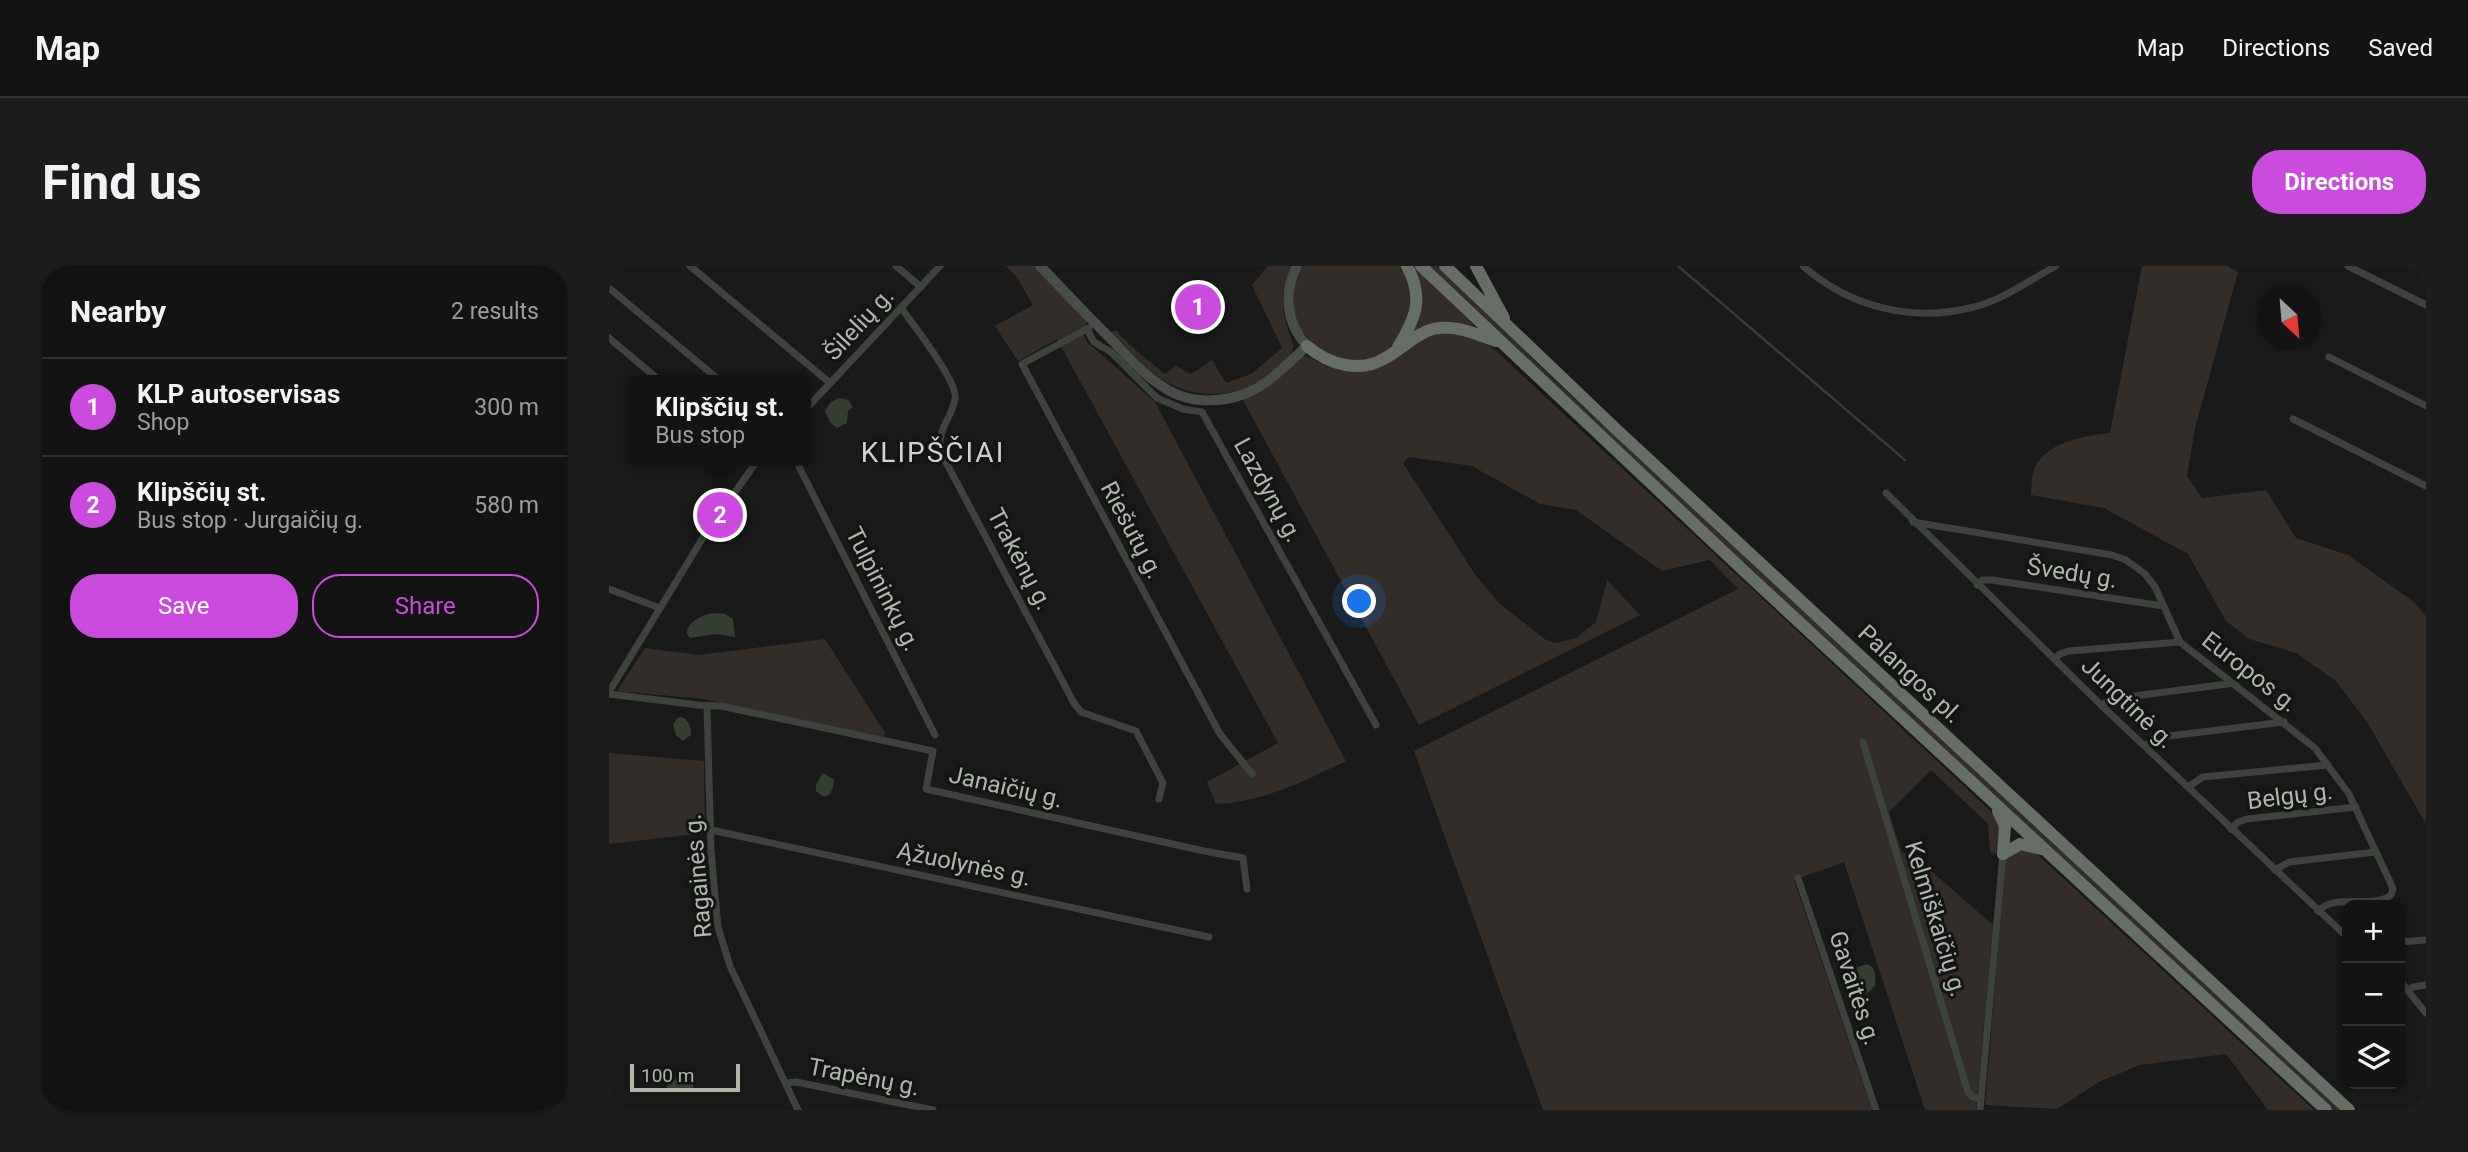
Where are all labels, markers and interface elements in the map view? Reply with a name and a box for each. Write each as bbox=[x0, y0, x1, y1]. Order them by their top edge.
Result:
text: Map bbox=[35, 29, 100, 68]
text: Map bbox=[2137, 34, 2184, 62]
text: Directions bbox=[2222, 34, 2330, 62]
text: Saved bbox=[2368, 34, 2433, 62]
button: Directions bbox=[2252, 150, 2426, 214]
text: Find us bbox=[42, 154, 202, 211]
pin: 1 bbox=[1175, 281, 1221, 333]
street label: Šilelių g. bbox=[818, 282, 900, 366]
north arrow bbox=[2258, 287, 2321, 350]
text: Nearby bbox=[70, 294, 166, 329]
text: 2 results bbox=[451, 298, 539, 325]
popup bbox=[629, 375, 811, 466]
text: KLP autoservisas bbox=[137, 379, 340, 409]
text: Klipščių st. bbox=[655, 392, 785, 422]
text: 1 bbox=[86, 394, 100, 421]
text: 300 m bbox=[474, 394, 539, 421]
text: Shop bbox=[137, 409, 189, 436]
text: Bus stop bbox=[655, 422, 745, 449]
street label: Lazdynų g. bbox=[1228, 433, 1308, 547]
district label: KLIPŠČIAI bbox=[861, 436, 1005, 469]
text: Klipščių st. bbox=[137, 477, 266, 507]
street label: Riešutų g. bbox=[1095, 477, 1169, 583]
pin: 2 bbox=[697, 489, 743, 541]
text: 2 bbox=[86, 492, 100, 519]
text: 580 m bbox=[474, 492, 539, 519]
street label: Trakėnų g. bbox=[982, 503, 1058, 615]
text: Bus stop · Jurgaičių g. bbox=[137, 507, 363, 534]
street label: Tulpininkų g. bbox=[840, 522, 926, 656]
street label: Švedų g. bbox=[2025, 552, 2119, 594]
button: Save bbox=[70, 574, 298, 638]
button: Share bbox=[312, 574, 539, 638]
your location bbox=[1342, 584, 1376, 618]
street label: Palangos pl. bbox=[1852, 619, 1968, 729]
street label: Europos g. bbox=[2197, 626, 2303, 718]
street label: Jungtinė g. bbox=[2076, 652, 2180, 754]
street label: Janaičių g. bbox=[946, 760, 1066, 814]
street label: Belgų g. bbox=[2246, 777, 2334, 815]
street label: Ragainės g. bbox=[679, 813, 717, 939]
street label: Ąžuolynės g. bbox=[895, 836, 1033, 892]
street label: Kelmiškaičių g. bbox=[1899, 838, 1973, 1000]
map controls bbox=[2342, 900, 2405, 1089]
button: + bbox=[2342, 900, 2405, 963]
street label: Gavaitės g. bbox=[1823, 927, 1887, 1049]
button: − bbox=[2342, 963, 2405, 1026]
button: layers bbox=[2342, 1026, 2405, 1089]
street label: Trapėnų g. bbox=[806, 1053, 922, 1101]
scale bar bbox=[630, 1061, 740, 1093]
text: 100 m bbox=[641, 1064, 694, 1087]

